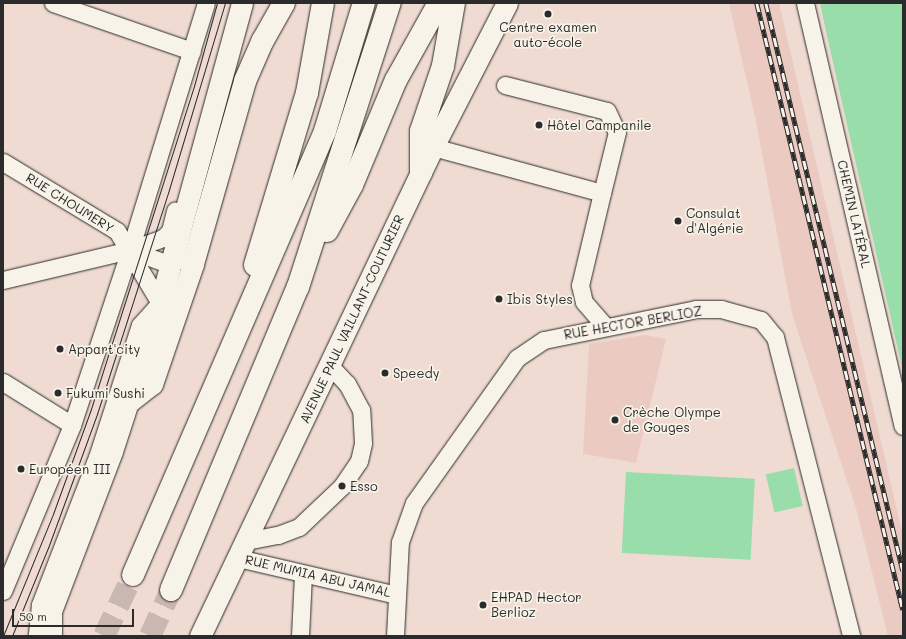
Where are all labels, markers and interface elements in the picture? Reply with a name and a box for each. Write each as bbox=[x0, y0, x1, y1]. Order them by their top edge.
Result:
marker: Centre examen auto-école bbox=[543, 9, 553, 19]
place label: Centre examen auto-école bbox=[499, 20, 597, 51]
place label: Hôtel Campanile bbox=[547, 117, 652, 133]
marker: Hôtel Campanile bbox=[534, 120, 544, 130]
street label: CHEMIN LATÉRAL bbox=[834, 158, 874, 270]
street label: RUE CHOUMERY bbox=[23, 170, 117, 236]
place label: Consulat d'Algérie bbox=[686, 206, 744, 237]
street label: AVENUE PAUL VAILLANT-COUTURIER bbox=[297, 212, 407, 426]
marker: Consulat d'Algérie bbox=[673, 216, 683, 226]
place label: Ibis Styles bbox=[507, 291, 573, 307]
marker: Ibis Styles bbox=[494, 294, 504, 304]
street label: RUE HECTOR BERLIOZ bbox=[563, 303, 703, 343]
place label: Appart'city bbox=[68, 341, 140, 357]
marker: Appart'city bbox=[55, 344, 65, 354]
place label: Speedy bbox=[393, 365, 439, 381]
marker: Speedy bbox=[380, 368, 390, 378]
place label: Fukumi Sushi bbox=[66, 385, 145, 401]
marker: Fukumi Sushi bbox=[53, 388, 63, 398]
place label: Crèche Olympe de Gouges bbox=[623, 405, 721, 436]
marker: Crèche Olympe de Gouges bbox=[610, 415, 620, 425]
place label: Européen III bbox=[29, 461, 110, 477]
marker: Européen III bbox=[16, 464, 26, 474]
place label: Esso bbox=[350, 478, 378, 494]
marker: Esso bbox=[337, 481, 347, 491]
street label: RUE MUMIA ABU JAMAL bbox=[244, 552, 392, 600]
place label: EHPAD Hector Berlioz bbox=[491, 590, 582, 621]
marker: EHPAD Hector Berlioz bbox=[478, 600, 488, 610]
scale bar bbox=[14, 601, 136, 627]
text: 50 m bbox=[19, 608, 47, 624]

